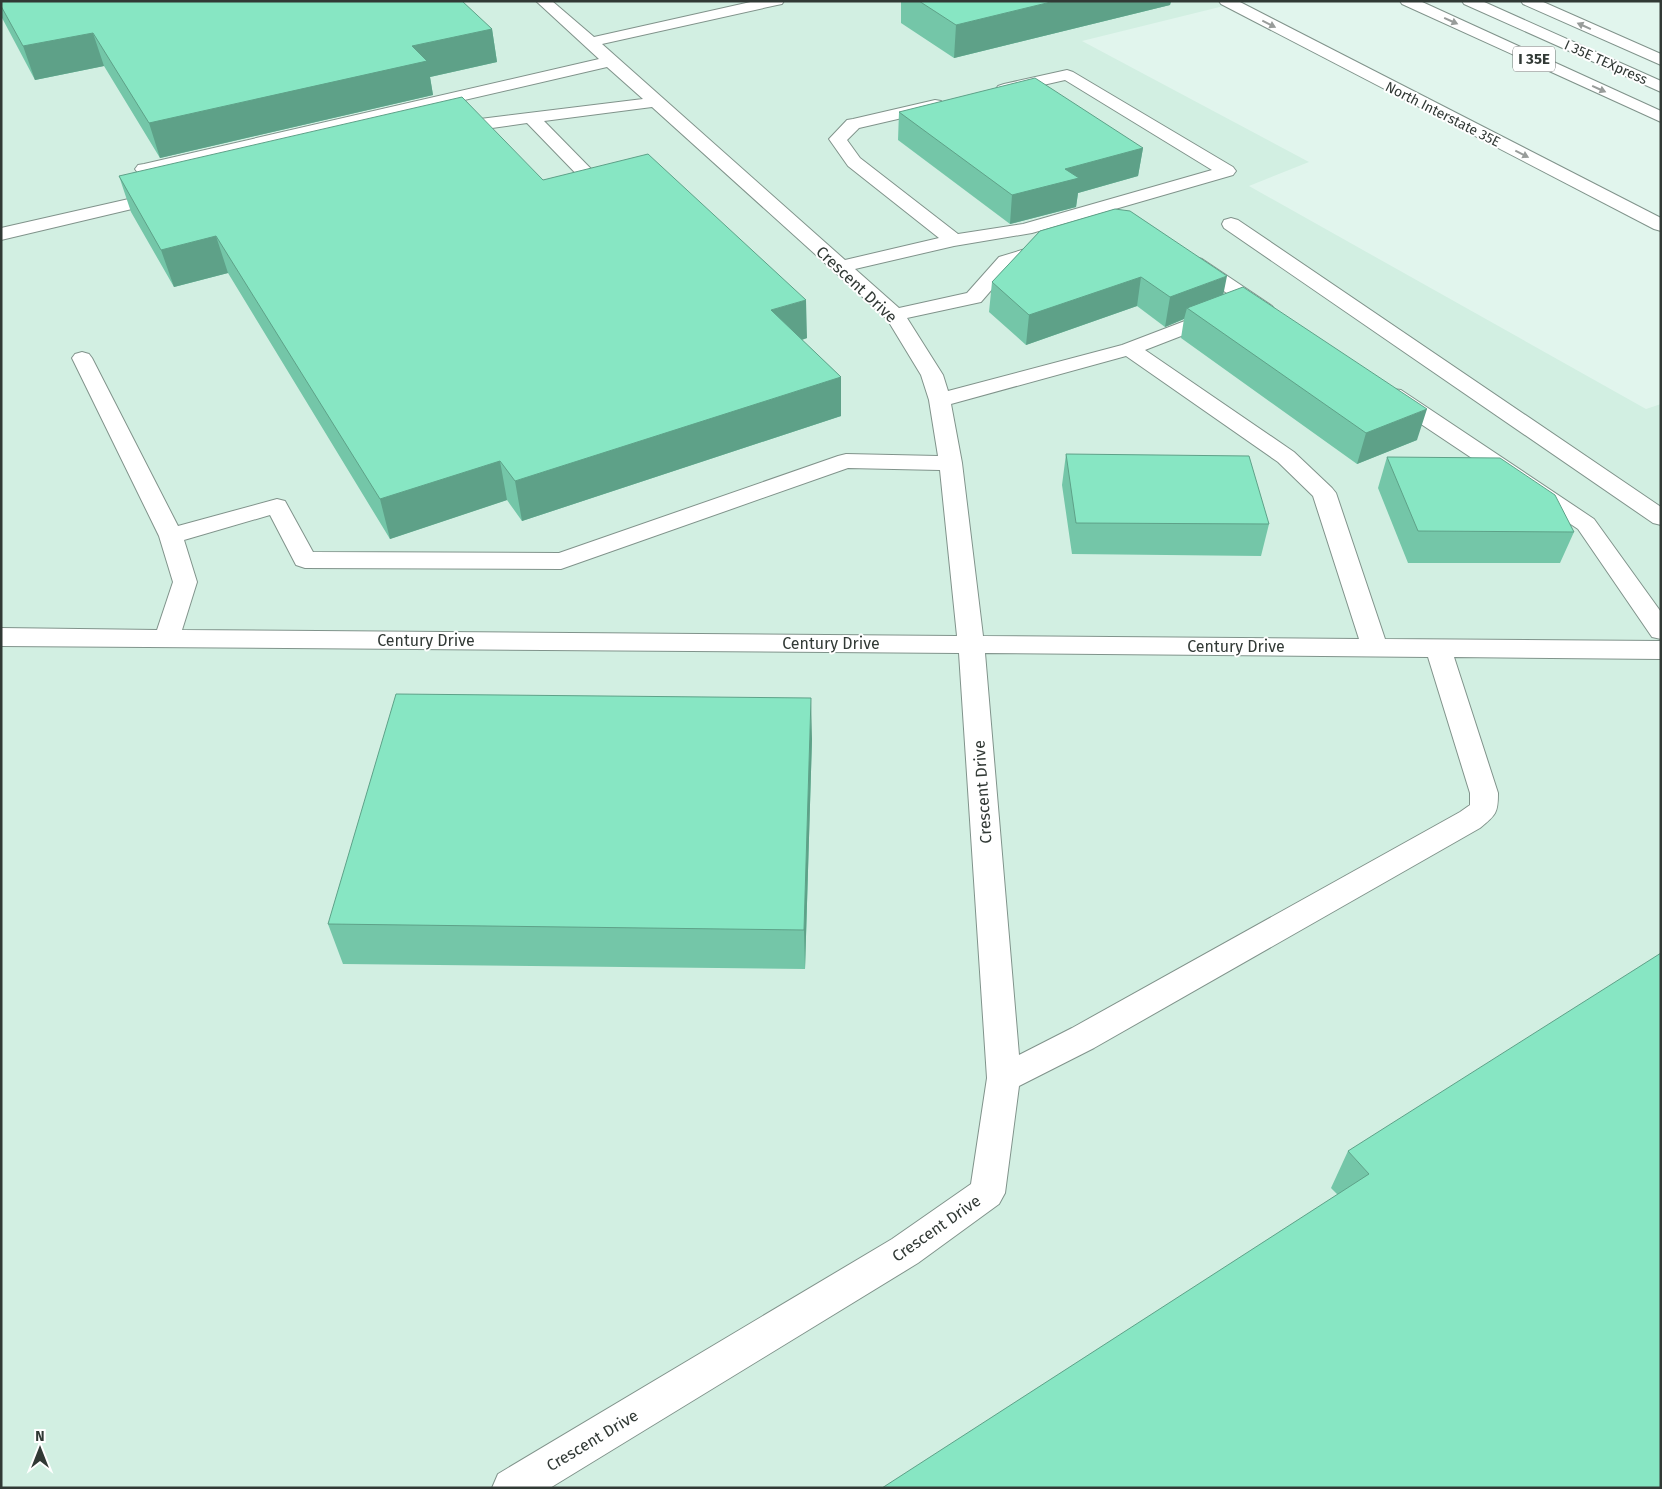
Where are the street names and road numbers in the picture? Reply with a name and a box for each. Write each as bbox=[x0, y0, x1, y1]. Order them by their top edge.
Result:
street label: I 35E TEXpress bbox=[1562, 37, 1650, 89]
road number: I 35E bbox=[1513, 46, 1555, 72]
street label: North Interstate 35E bbox=[1382, 78, 1503, 151]
street label: Crescent Drive bbox=[812, 242, 901, 327]
street label: Century Drive bbox=[377, 631, 475, 650]
street label: Century Drive bbox=[782, 634, 880, 653]
street label: Century Drive bbox=[1187, 637, 1285, 656]
street label: Crescent Drive bbox=[969, 740, 996, 844]
street label: Crescent Drive bbox=[888, 1191, 984, 1266]
street label: Crescent Drive bbox=[543, 1406, 642, 1475]

